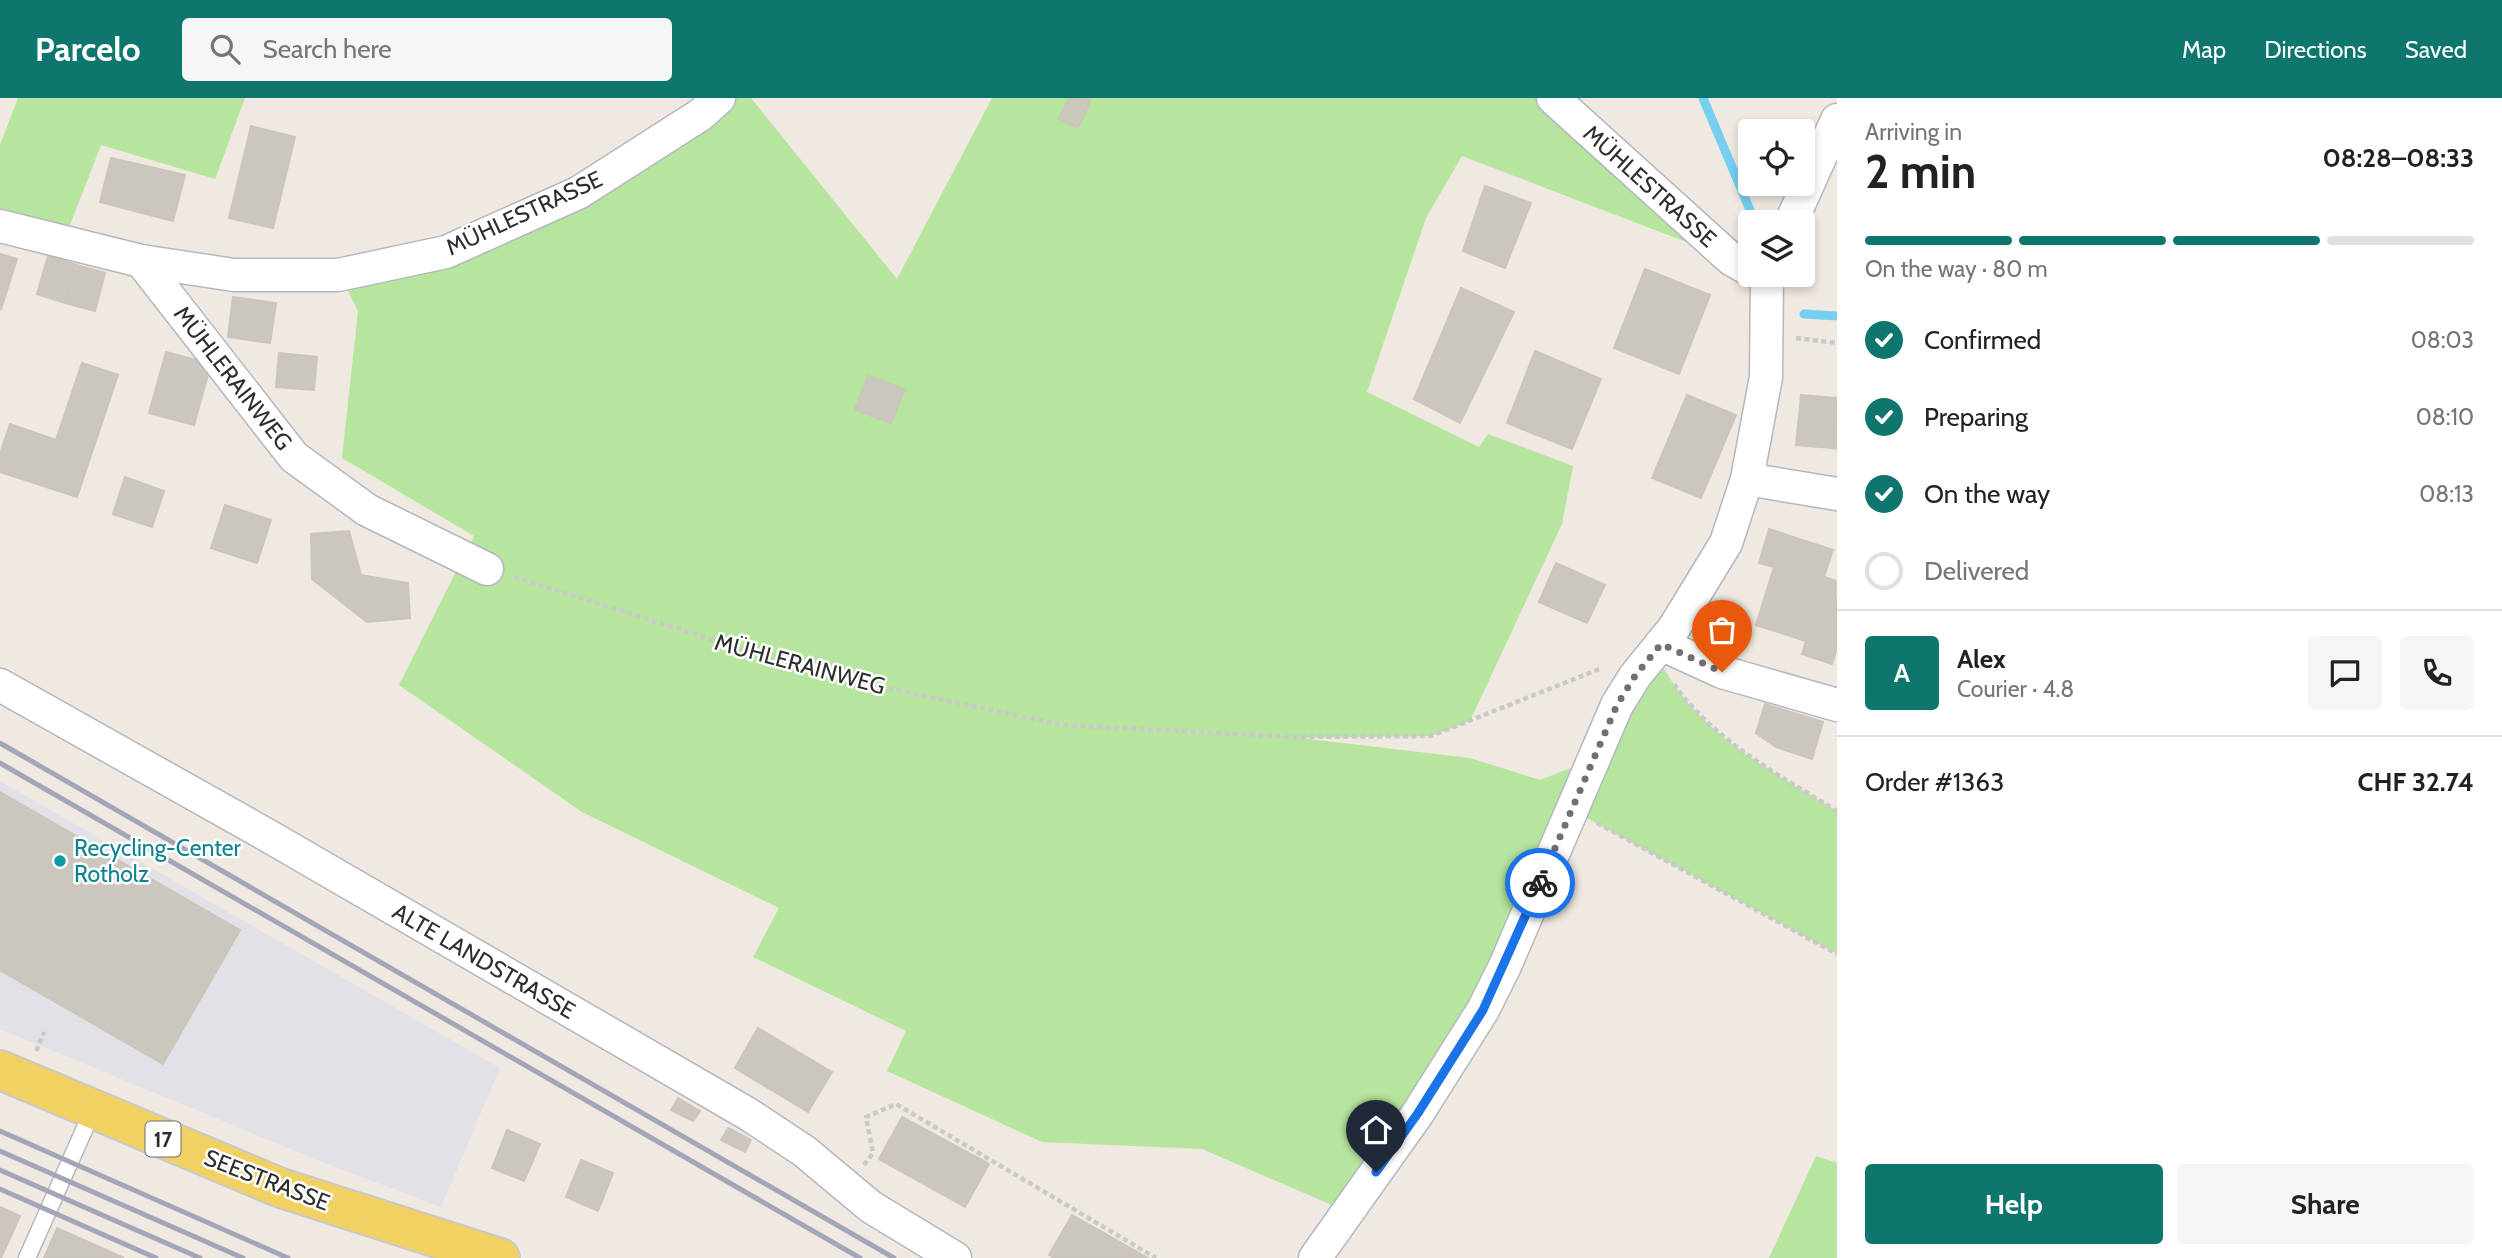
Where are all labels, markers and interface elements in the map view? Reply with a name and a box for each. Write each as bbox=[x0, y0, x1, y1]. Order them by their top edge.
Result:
search box bbox=[182, 18, 672, 81]
text: Parcelo bbox=[35, 29, 140, 69]
icon: search bbox=[206, 30, 244, 68]
text: Search here bbox=[262, 33, 392, 65]
text: Map bbox=[2182, 35, 2226, 64]
text: Directions bbox=[2264, 35, 2367, 64]
text: Saved bbox=[2405, 35, 2467, 64]
text: Arriving in bbox=[1865, 118, 1962, 146]
street label: MÜHLESTRASSE bbox=[1578, 119, 1722, 253]
map controls bbox=[1738, 119, 1815, 287]
button: locate bbox=[1738, 119, 1815, 196]
text: 08:28–08:33 bbox=[2322, 142, 2474, 174]
text: 2 min bbox=[1865, 144, 1976, 200]
street label: MÜHLESTRASSE bbox=[442, 165, 606, 261]
button: layers bbox=[1738, 210, 1815, 287]
text: On the way · 80 m bbox=[1865, 255, 2048, 283]
street label: MÜHLERAINWEG bbox=[168, 300, 298, 456]
icon: check bbox=[1865, 321, 1903, 359]
text: Confirmed bbox=[1924, 324, 2041, 356]
text: 08:03 bbox=[2411, 326, 2474, 354]
icon: check bbox=[1865, 398, 1903, 436]
text: Preparing bbox=[1924, 401, 2028, 433]
text: 08:10 bbox=[2416, 403, 2474, 431]
icon: check bbox=[1865, 475, 1903, 513]
text: On the way bbox=[1924, 478, 2050, 510]
text: 08:13 bbox=[2419, 480, 2474, 508]
text: Delivered bbox=[1924, 555, 2029, 587]
pin bbox=[1692, 600, 1752, 672]
icon: bag bbox=[1703, 611, 1741, 649]
street label: MÜHLERAINWEG bbox=[712, 628, 888, 700]
button: chat bbox=[2308, 636, 2382, 710]
button: phone bbox=[2400, 636, 2474, 710]
text: Alex bbox=[1957, 643, 2006, 675]
text: A bbox=[1894, 657, 1910, 689]
text: Courier · 4.8 bbox=[1957, 675, 2074, 703]
text: Order #1363 bbox=[1865, 766, 2004, 798]
text: CHF 32.74 bbox=[2358, 766, 2474, 798]
place label: Recycling-Center Rotholz bbox=[74, 834, 242, 888]
courier bbox=[1505, 848, 1575, 918]
marker: Recycling-Center Rotholz bbox=[52, 853, 68, 869]
icon: bike bbox=[1521, 864, 1559, 902]
street label: ALTE LANDSTRASSE bbox=[388, 897, 580, 1025]
pin bbox=[1346, 1100, 1406, 1172]
icon: home bbox=[1357, 1111, 1395, 1149]
road number: 17 bbox=[146, 1122, 180, 1156]
street label: SEESTRASSE bbox=[200, 1143, 334, 1217]
button: Help bbox=[1865, 1164, 2163, 1244]
button: Share bbox=[2177, 1164, 2474, 1244]

